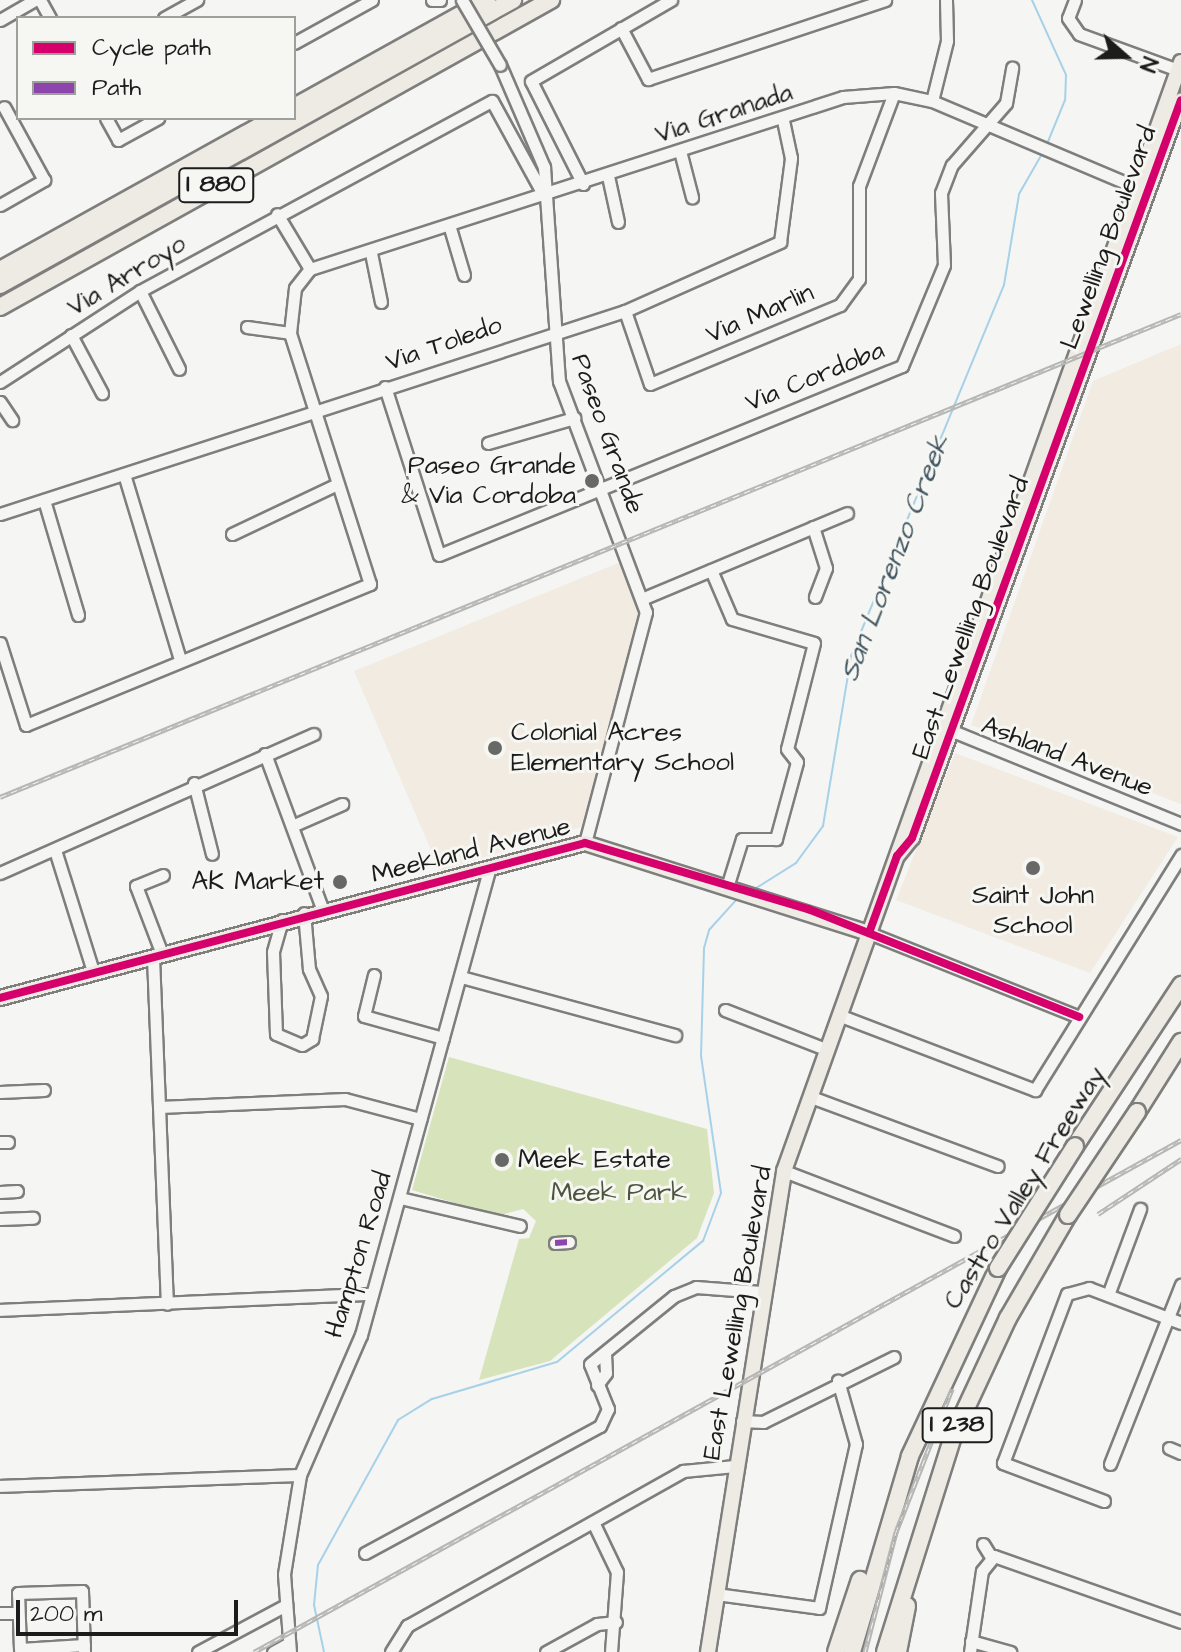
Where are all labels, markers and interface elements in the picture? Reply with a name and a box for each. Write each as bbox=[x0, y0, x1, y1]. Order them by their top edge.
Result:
legend bbox=[16, 16, 296, 120]
north arrow bbox=[1085, 16, 1165, 96]
text: Cycle path bbox=[92, 31, 211, 65]
text: N bbox=[1131, 53, 1165, 76]
text: Path bbox=[92, 71, 141, 105]
street label: Via Granada bbox=[652, 77, 796, 151]
street label: Lewelling Boulevard bbox=[1054, 122, 1164, 354]
road number: I 880 bbox=[178, 165, 254, 205]
street label: Via Arroyo bbox=[62, 228, 192, 324]
street label: Via Marlin bbox=[701, 277, 819, 351]
street label: Via Toledo bbox=[382, 310, 506, 378]
street label: Via Cordoba bbox=[741, 335, 889, 419]
street label: Paseo Grande bbox=[564, 350, 650, 518]
water label: San Lorenzo Creek bbox=[833, 430, 957, 686]
place label: Paseo Grande & Via Cordoba bbox=[401, 450, 576, 512]
marker: Paseo Grande & Via Cordoba bbox=[583, 472, 601, 490]
street label: East Lewelling Boulevard bbox=[905, 473, 1037, 763]
street label: Ashland Avenue bbox=[977, 710, 1157, 804]
place label: Colonial Acres Elementary School bbox=[511, 717, 734, 778]
marker: Colonial Acres Elementary School bbox=[486, 739, 504, 757]
street label: Meekland Avenue bbox=[368, 811, 574, 891]
marker: Saint John School bbox=[1024, 859, 1042, 877]
place label: AK Market bbox=[192, 866, 324, 898]
marker: AK Market bbox=[331, 873, 349, 891]
place label: Saint John School bbox=[972, 880, 1094, 942]
street label: Castro Valley Freeway bbox=[938, 1061, 1112, 1315]
place label: Meek Estate bbox=[518, 1144, 671, 1176]
marker: Meek Estate bbox=[493, 1151, 511, 1169]
street label: East Lewelling Boulevard bbox=[697, 1164, 779, 1462]
street label: Hampton Road bbox=[319, 1168, 399, 1342]
park label: Meek Park bbox=[551, 1177, 687, 1209]
road number: I 238 bbox=[921, 1405, 993, 1445]
scale bar bbox=[20, 1584, 242, 1634]
text: 200 m bbox=[30, 1597, 102, 1631]

